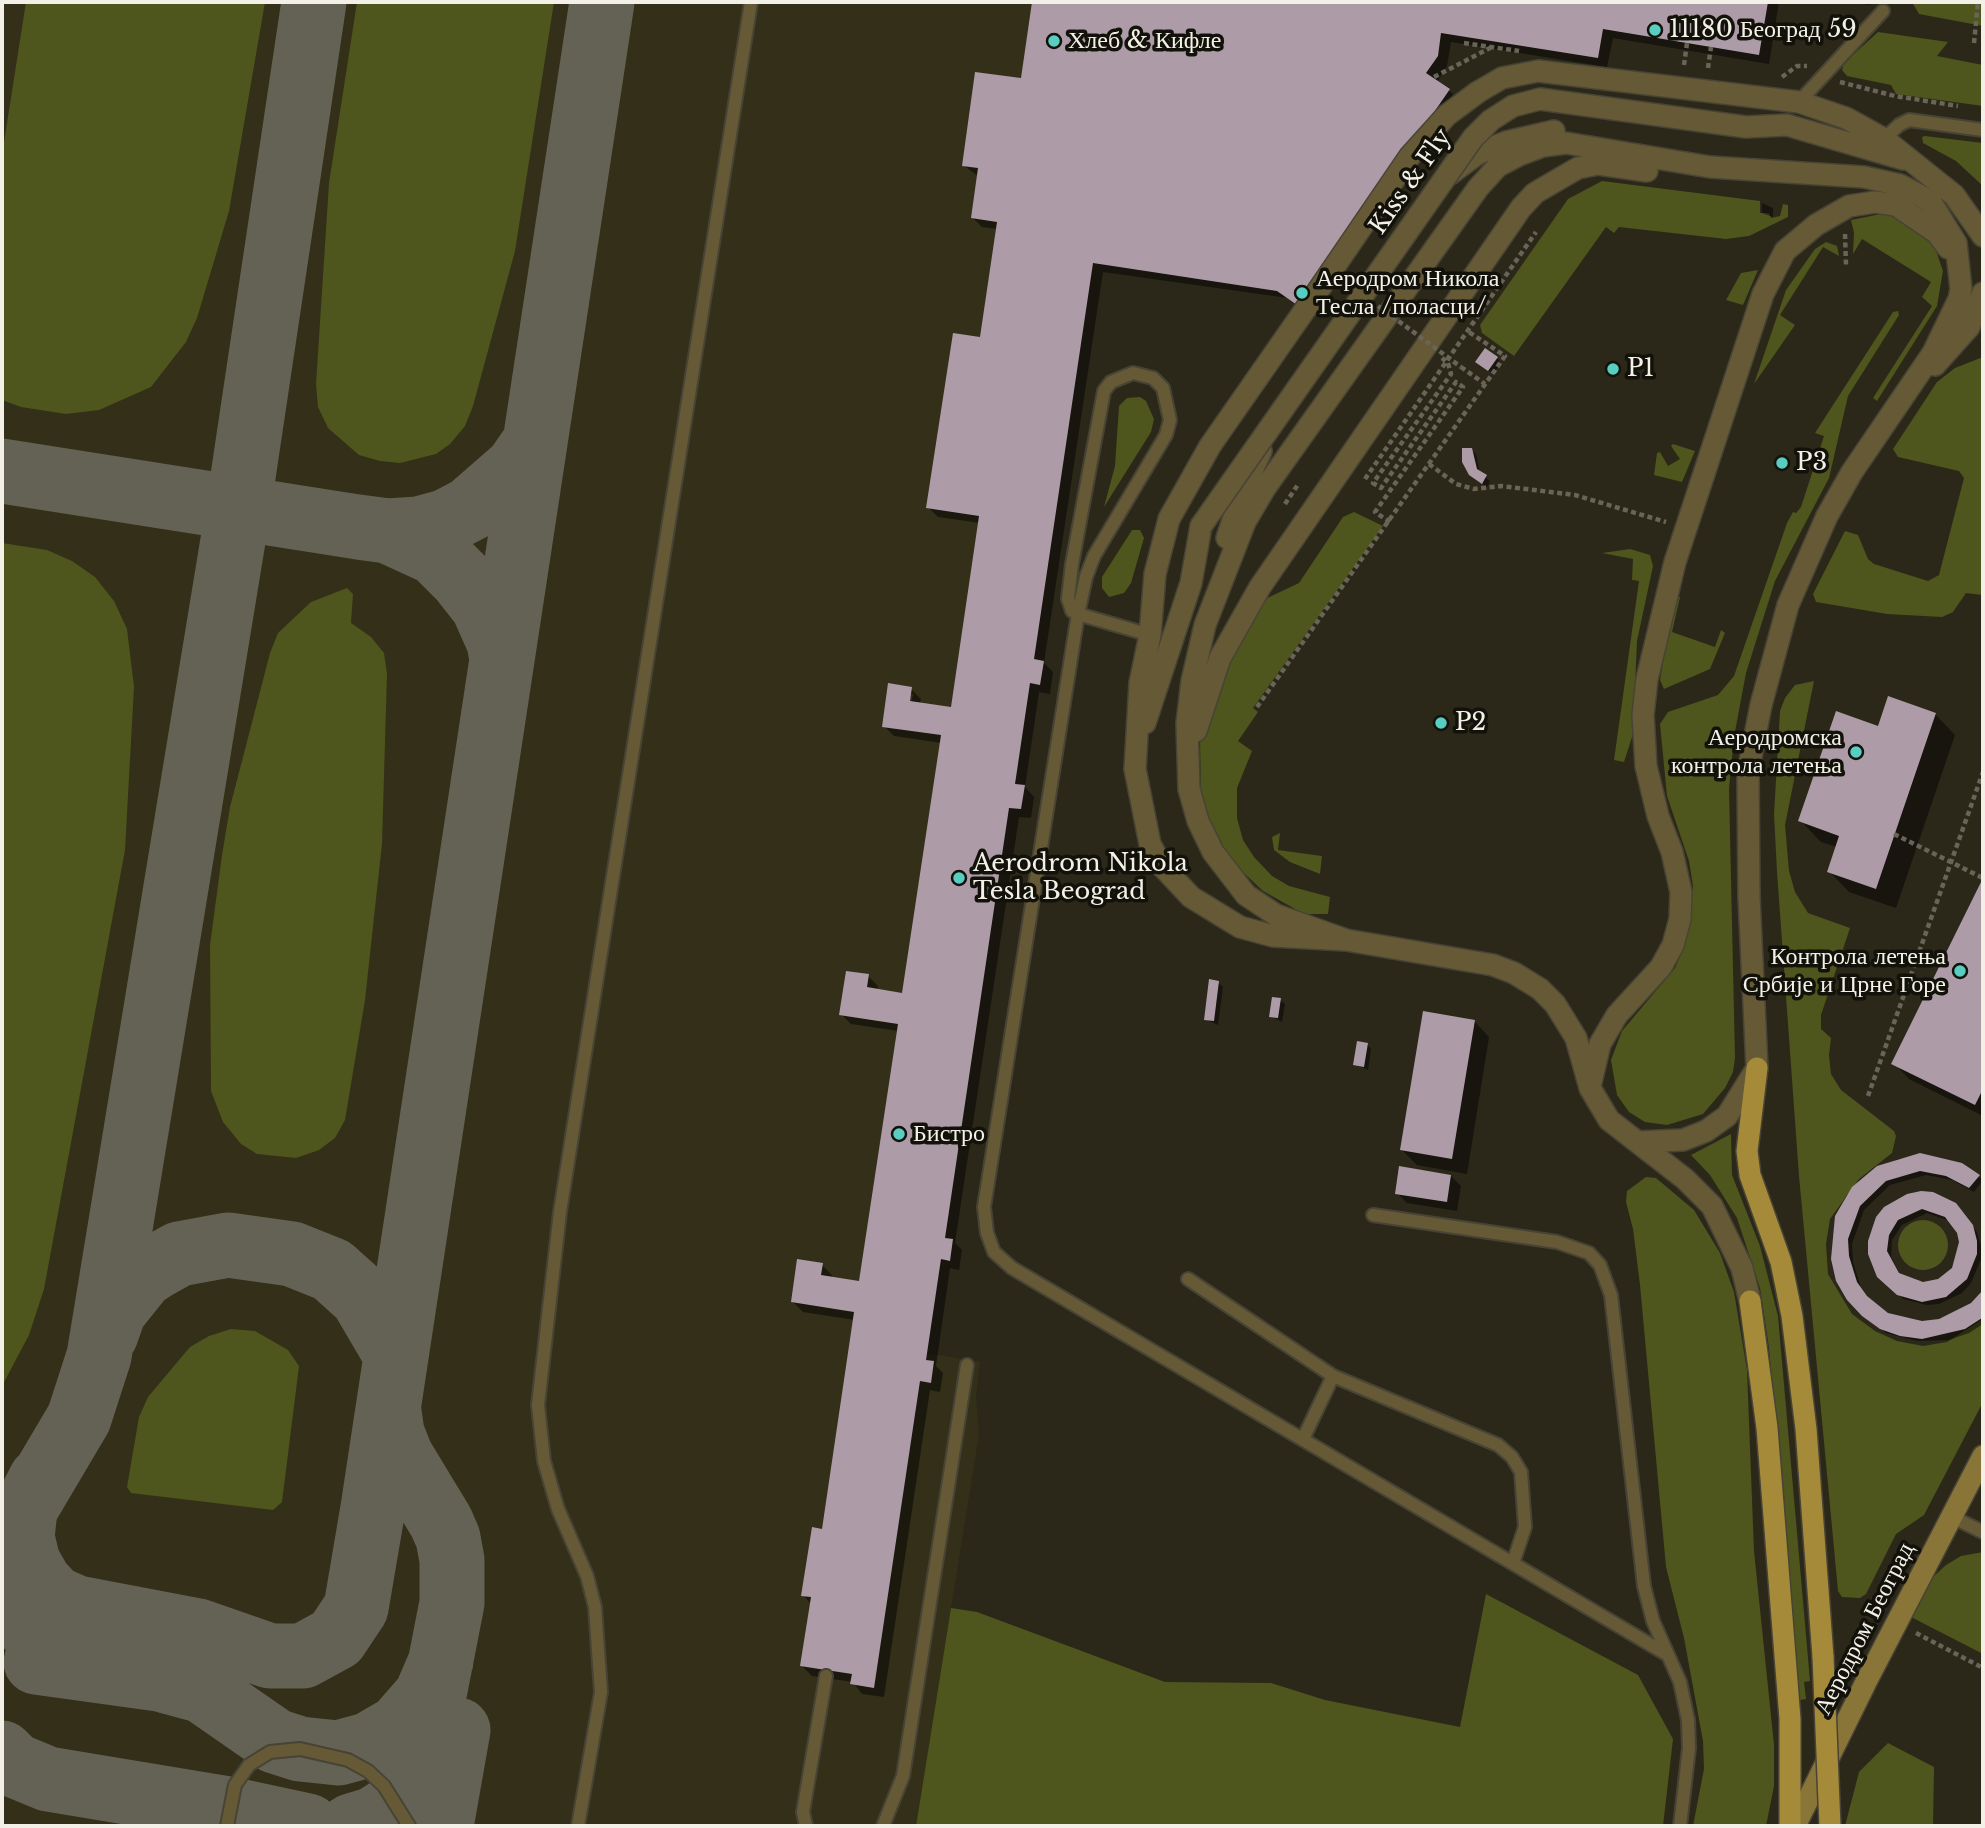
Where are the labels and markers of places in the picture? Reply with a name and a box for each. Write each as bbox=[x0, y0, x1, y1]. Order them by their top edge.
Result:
place label: 11180 Београд 59 bbox=[1669, 16, 1857, 44]
marker: 11180 Београд 59 bbox=[1647, 22, 1663, 38]
place label: Хлеб & Кифле bbox=[1068, 27, 1221, 55]
marker: Хлеб & Кифле bbox=[1046, 33, 1062, 49]
place label: Аеродром Никола Тесла /поласци/ bbox=[1316, 265, 1499, 321]
marker: Аеродром Никола Тесла /поласци/ bbox=[1294, 285, 1310, 301]
place label: P1 bbox=[1627, 355, 1654, 383]
marker: P1 bbox=[1605, 361, 1621, 377]
place label: P3 bbox=[1796, 449, 1827, 477]
marker: P3 bbox=[1774, 455, 1790, 471]
place label: P2 bbox=[1455, 709, 1486, 737]
marker: P2 bbox=[1433, 715, 1449, 731]
place label: Аеродромска контрола летења bbox=[1671, 724, 1842, 780]
marker: Аеродромска контрола летења bbox=[1848, 744, 1864, 760]
place label: Aerodrom Nikola Tesla Beograd bbox=[973, 850, 1188, 906]
marker: Aerodrom Nikola Tesla Beograd bbox=[951, 870, 967, 886]
place label: Контрола летења Србије и Црне Горе bbox=[1743, 943, 1946, 999]
marker: Контрола летења Србије и Црне Горе bbox=[1952, 963, 1968, 979]
place label: Бистро bbox=[913, 1120, 985, 1148]
marker: Бистро bbox=[891, 1126, 907, 1142]

